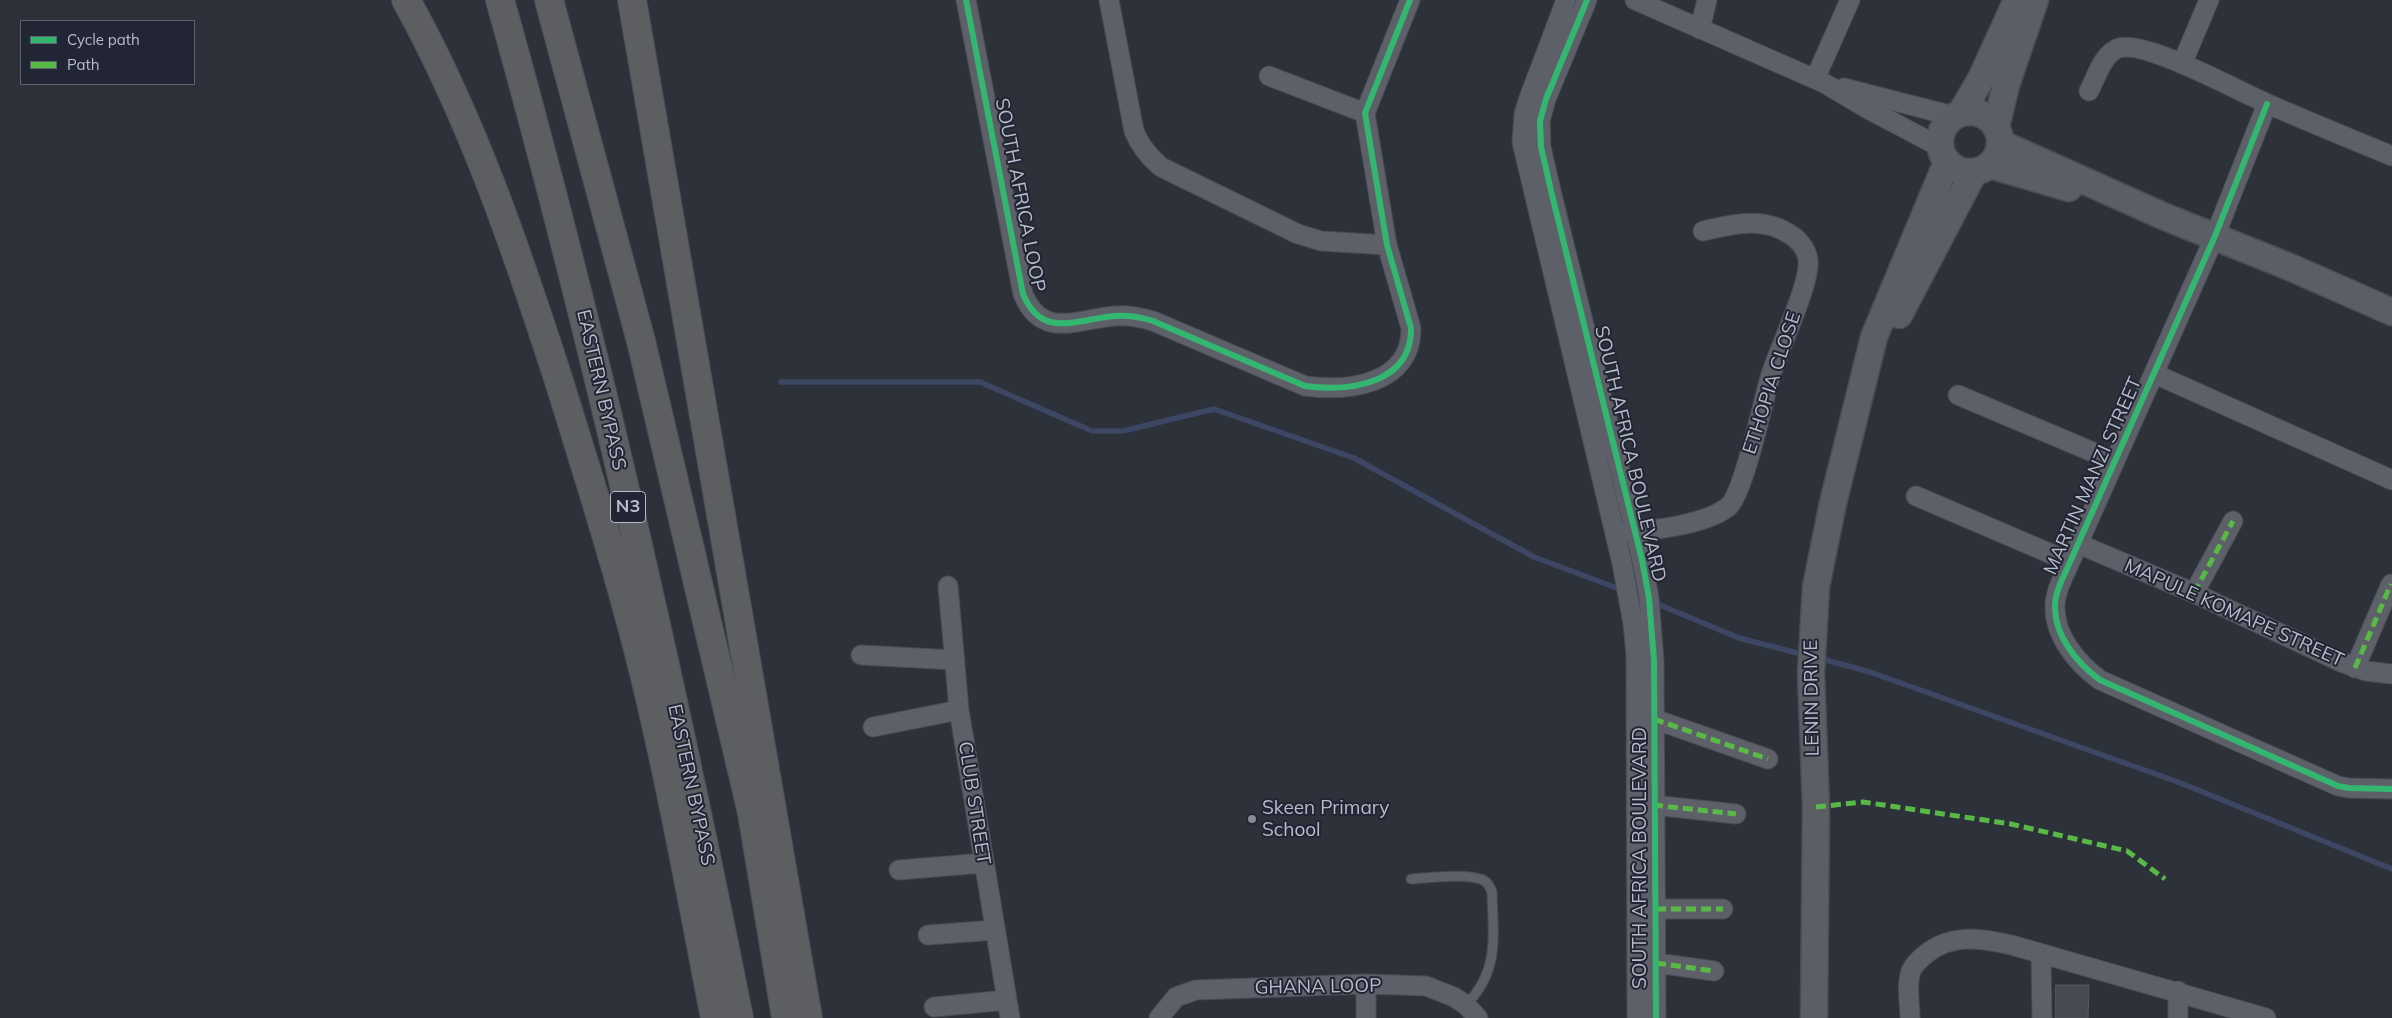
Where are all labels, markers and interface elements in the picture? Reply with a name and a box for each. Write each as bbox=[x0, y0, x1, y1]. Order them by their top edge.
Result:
legend bbox=[20, 20, 195, 85]
text: Cycle path bbox=[67, 30, 140, 49]
text: Path bbox=[67, 55, 99, 74]
street label: SOUTH AFRICA LOOP bbox=[990, 96, 1050, 294]
street label: EASTERN BYPASS bbox=[571, 307, 631, 473]
street label: ETHOPIA CLOSE bbox=[1738, 309, 1806, 457]
street label: SOUTH AFRICA BOULEVARD bbox=[1589, 324, 1671, 584]
street label: MARTIN MANZI STREET bbox=[2039, 374, 2147, 578]
road number: N3 bbox=[610, 492, 646, 522]
street label: MAPULE KOMAPE STREET bbox=[2121, 554, 2347, 672]
street label: LENIN DRIVE bbox=[1800, 640, 1824, 756]
street label: EASTERN BYPASS bbox=[663, 702, 719, 868]
street label: SOUTH AFRICA BOULEVARD bbox=[1629, 727, 1651, 989]
street label: CLUB STREET bbox=[953, 740, 995, 866]
place label: Skeen Primary School bbox=[1262, 797, 1389, 841]
marker: Skeen Primary School bbox=[1246, 813, 1258, 825]
street label: GHANA LOOP bbox=[1254, 974, 1382, 1000]

